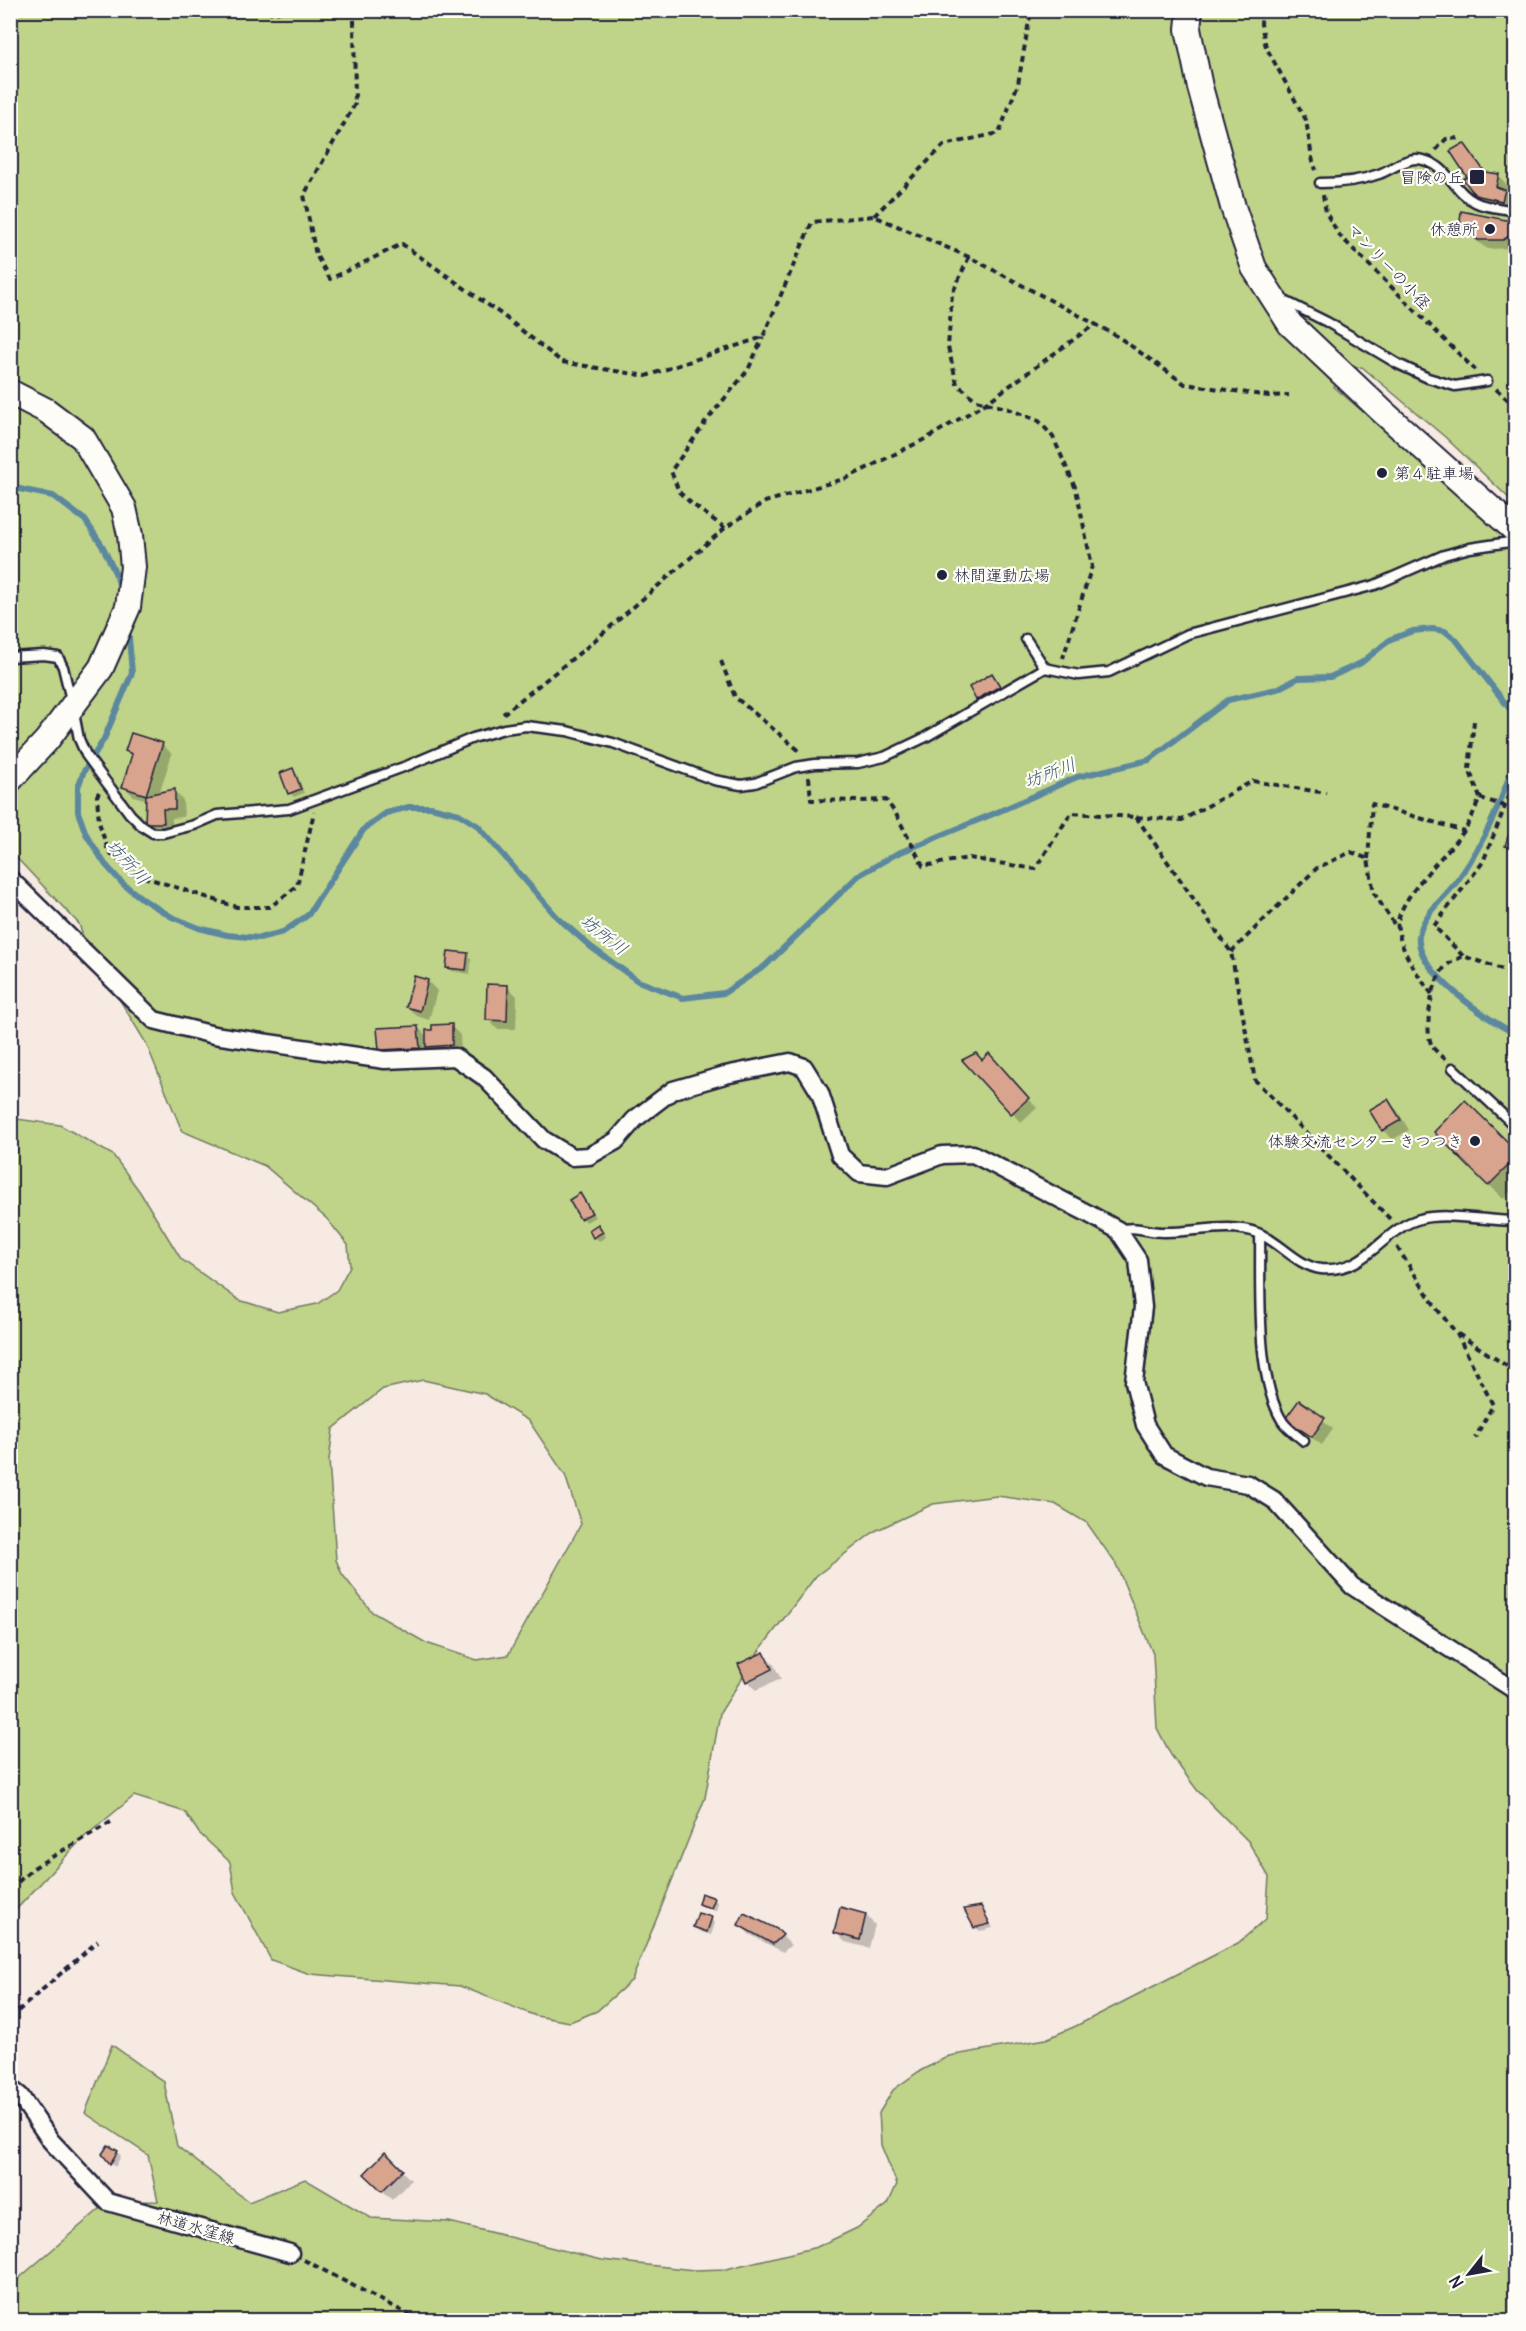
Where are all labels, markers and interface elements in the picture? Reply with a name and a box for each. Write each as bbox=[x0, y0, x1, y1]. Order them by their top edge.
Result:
place label: 冒険の丘 bbox=[1400, 167, 1464, 187]
marker: 冒険の丘 bbox=[1468, 168, 1486, 186]
street label: マンリーの小径 bbox=[1343, 219, 1435, 313]
place label: 休憩所 bbox=[1430, 219, 1478, 239]
marker: 休憩所 bbox=[1483, 222, 1497, 236]
place label: 第４駐車場 bbox=[1394, 463, 1474, 483]
marker: 第４駐車場 bbox=[1375, 466, 1389, 480]
place label: 林間運動広場 bbox=[954, 565, 1050, 585]
marker: 林間運動広場 bbox=[935, 568, 949, 582]
water label: 坊所川 bbox=[1020, 752, 1079, 793]
water label: 坊所川 bbox=[102, 834, 155, 889]
water label: 坊所川 bbox=[576, 909, 633, 960]
place label: 体験交流センター きつつき bbox=[1268, 1131, 1463, 1151]
marker: 体験交流センター きつつき bbox=[1468, 1134, 1482, 1148]
street label: 林道水窪線 bbox=[155, 2206, 237, 2248]
north arrow bbox=[1439, 2244, 1499, 2304]
text: N bbox=[1445, 2272, 1468, 2292]

